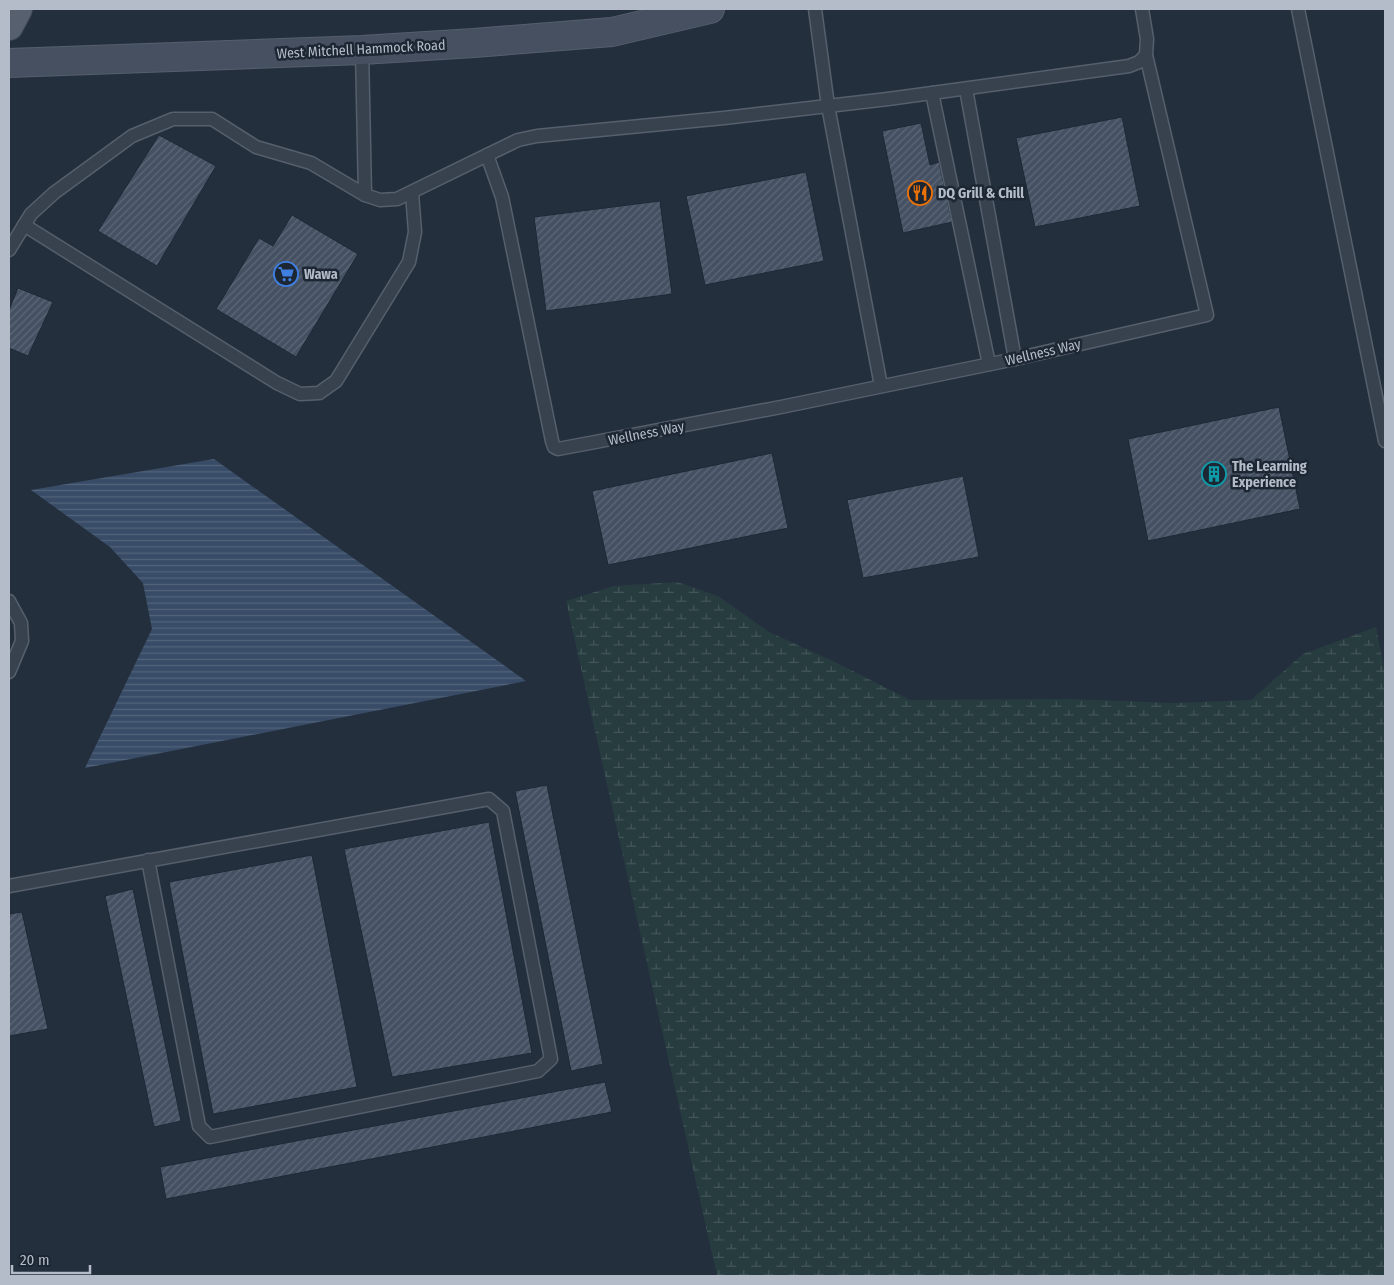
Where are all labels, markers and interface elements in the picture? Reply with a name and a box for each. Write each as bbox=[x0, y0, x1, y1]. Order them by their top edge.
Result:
street label: West Mitchell Hammock Road bbox=[276, 37, 446, 62]
restaurant icon: DQ Grill & Chill bbox=[907, 180, 933, 206]
place label: DQ Grill & Chill bbox=[938, 185, 1024, 202]
supermarket icon: Wawa bbox=[273, 261, 299, 287]
place label: Wawa bbox=[304, 266, 338, 283]
street label: Wellness Way bbox=[1004, 335, 1083, 369]
street label: Wellness Way bbox=[607, 418, 686, 449]
place label: The Learning Experience bbox=[1232, 458, 1307, 491]
building icon: The Learning Experience bbox=[1201, 461, 1227, 487]
scale bar bbox=[12, 1242, 90, 1274]
text: 20 m bbox=[20, 1251, 50, 1269]

